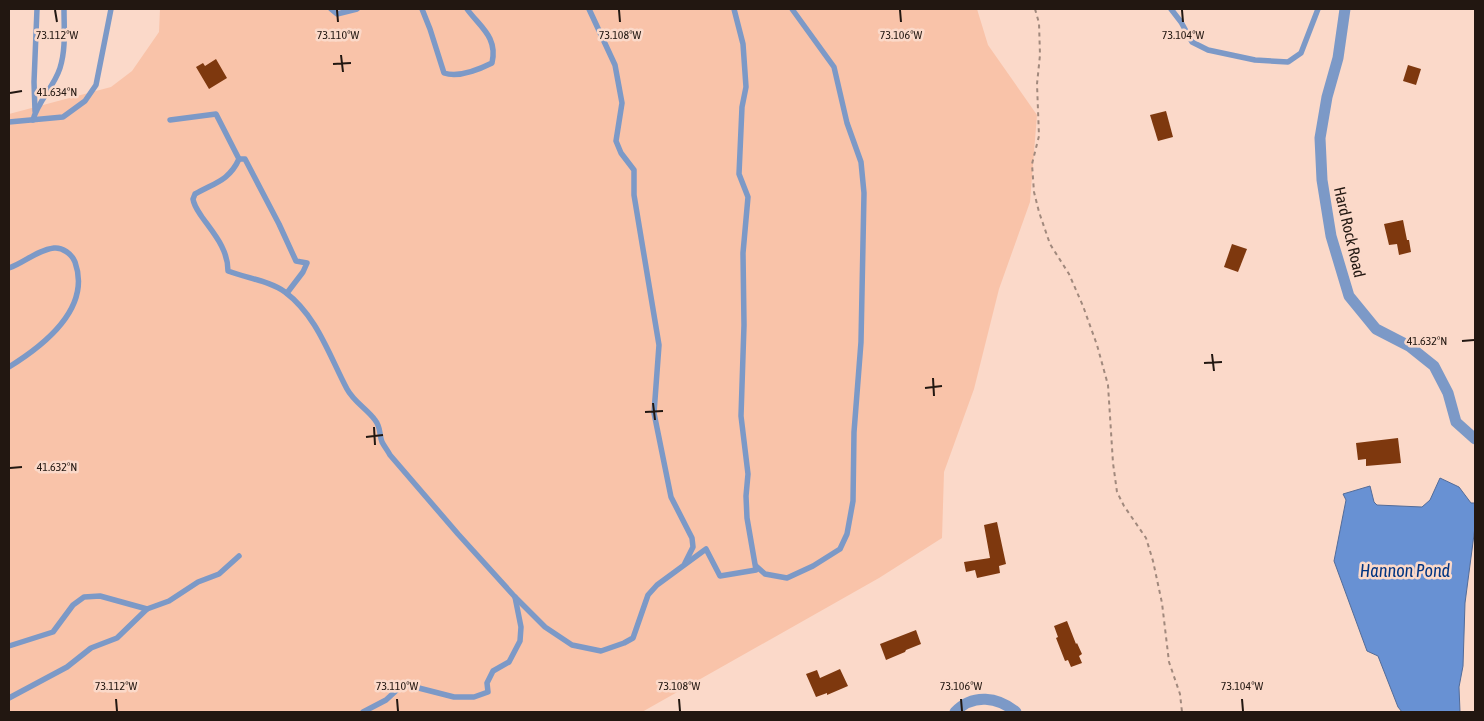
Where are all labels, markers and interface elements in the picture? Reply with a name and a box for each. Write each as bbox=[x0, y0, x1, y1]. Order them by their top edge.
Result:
text: 73.112°W bbox=[36, 28, 78, 42]
text: 73.110°W bbox=[317, 28, 359, 42]
text: 73.108°W bbox=[599, 28, 641, 42]
text: 73.106°W bbox=[880, 28, 922, 42]
text: 73.104°W bbox=[1162, 28, 1204, 42]
text: 41.634°N bbox=[37, 85, 77, 99]
street label: Hard Rock Road bbox=[1331, 185, 1369, 279]
text: 41.632°N bbox=[1407, 334, 1447, 348]
text: 41.632°N bbox=[37, 460, 77, 474]
water label: Hannon Pond bbox=[1360, 560, 1451, 581]
text: 73.112°W bbox=[95, 679, 137, 693]
text: 73.110°W bbox=[376, 679, 418, 693]
text: 73.108°W bbox=[658, 679, 700, 693]
text: 73.106°W bbox=[940, 679, 982, 693]
text: 73.104°W bbox=[1221, 679, 1263, 693]

